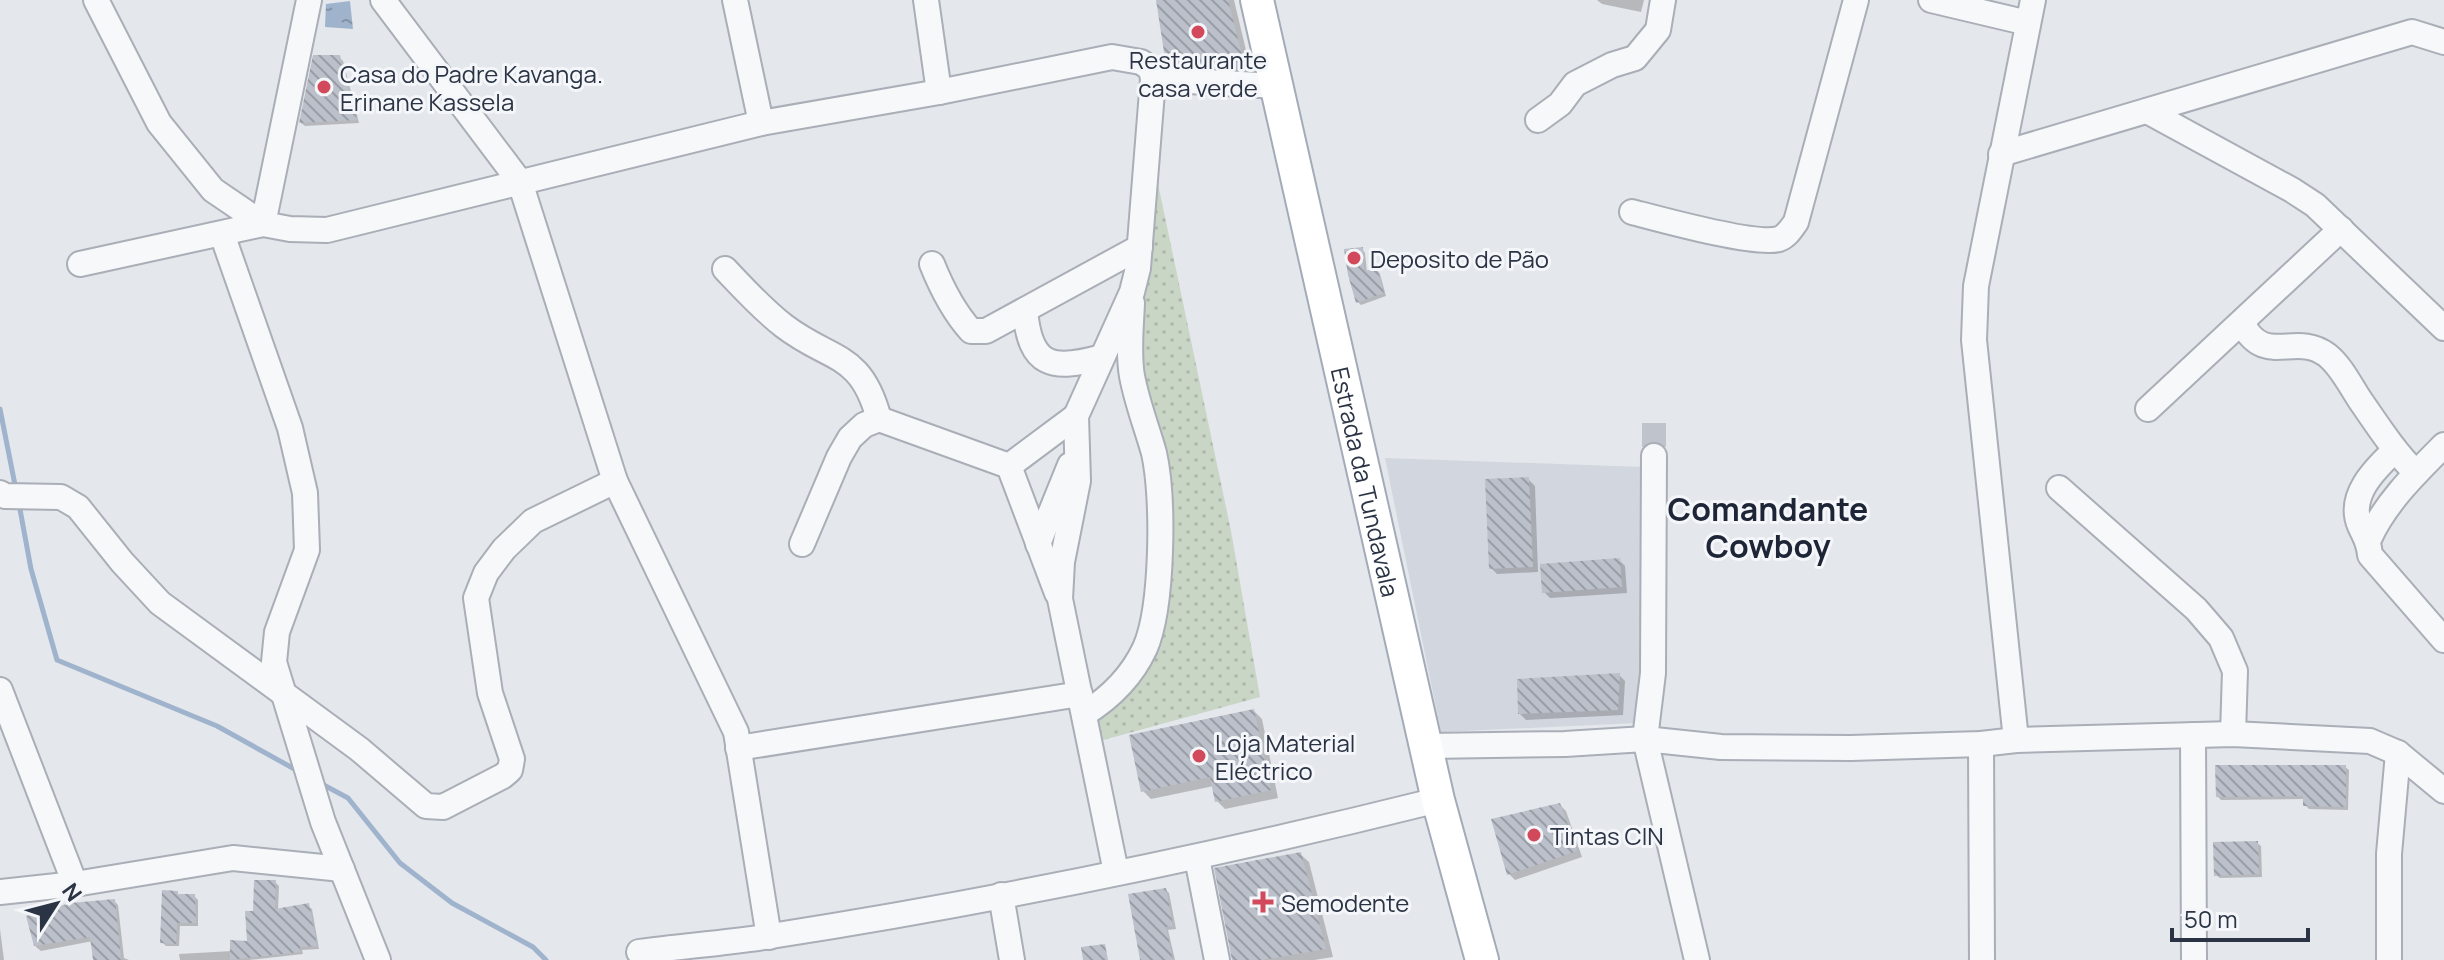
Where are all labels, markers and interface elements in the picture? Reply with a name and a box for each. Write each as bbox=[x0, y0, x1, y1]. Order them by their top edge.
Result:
marker: Restaurante casa verde bbox=[1189, 23, 1207, 41]
place label: Restaurante casa verde bbox=[1129, 43, 1267, 104]
place label: Casa do Padre Kavanga. Erinane Kassela bbox=[340, 57, 603, 118]
marker: Casa do Padre Kavanga. Erinane Kassela bbox=[315, 78, 333, 96]
place label: Deposito de Pão bbox=[1370, 242, 1549, 275]
marker: Deposito de Pão bbox=[1345, 249, 1363, 267]
street label: Estrada da Tundavala bbox=[1324, 364, 1408, 600]
district label: Comandante Cowboy bbox=[1668, 487, 1868, 568]
place label: Loja Material Eléctrico bbox=[1215, 726, 1355, 787]
marker: Loja Material Eléctrico bbox=[1190, 747, 1208, 765]
place label: Tintas CIN bbox=[1550, 819, 1664, 852]
marker: Tintas CIN bbox=[1525, 826, 1543, 844]
north arrow bbox=[16, 864, 96, 944]
text: N bbox=[55, 877, 89, 907]
place label: Semodente bbox=[1281, 886, 1409, 919]
marker: Semodente bbox=[1252, 891, 1274, 913]
scale bar bbox=[2172, 892, 2308, 942]
text: 50 m bbox=[2184, 902, 2238, 935]

